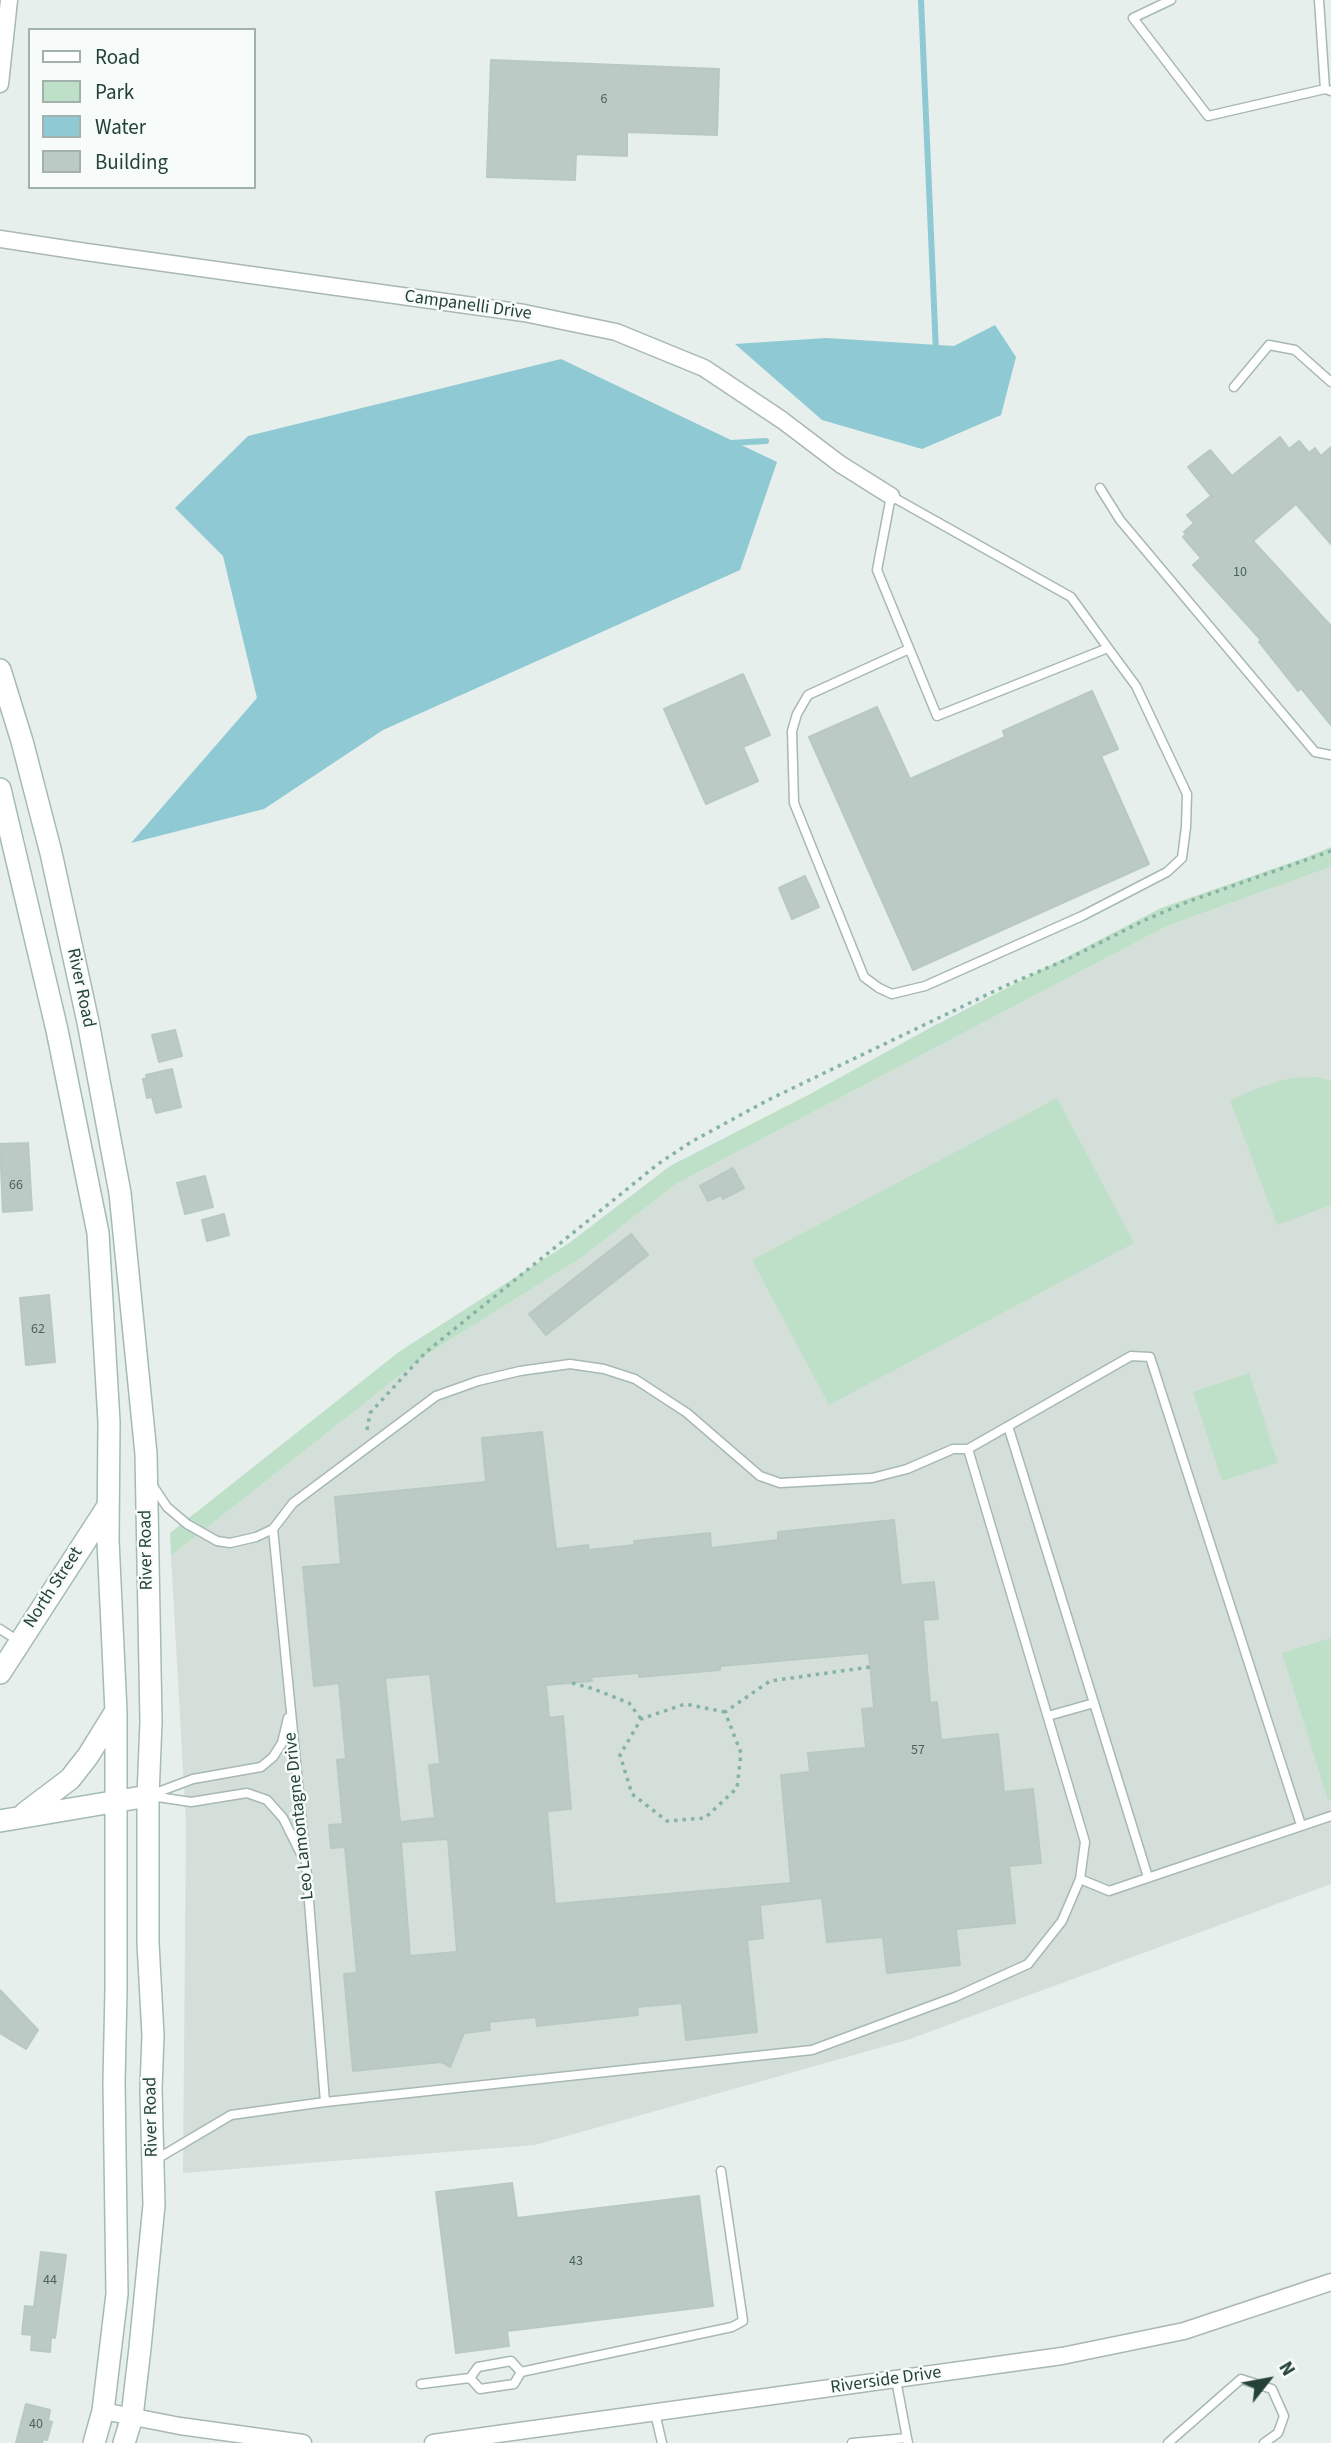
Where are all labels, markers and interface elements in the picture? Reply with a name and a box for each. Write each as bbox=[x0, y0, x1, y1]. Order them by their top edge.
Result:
legend bbox=[28, 28, 256, 189]
text: Road bbox=[95, 42, 140, 72]
text: Park bbox=[95, 77, 134, 107]
house number: 6 bbox=[601, 92, 607, 108]
text: Water bbox=[95, 112, 146, 142]
text: Building bbox=[95, 147, 168, 177]
street label: Campanelli Drive bbox=[403, 286, 533, 326]
house number: 10 bbox=[1233, 565, 1247, 581]
street label: River Road bbox=[61, 946, 99, 1030]
house number: 66 bbox=[9, 1178, 23, 1194]
house number: 62 bbox=[31, 1322, 45, 1338]
street label: River Road bbox=[135, 1510, 159, 1590]
street label: North Street bbox=[20, 1543, 88, 1633]
street label: Leo Lamontagne Drive bbox=[280, 1731, 320, 1901]
house number: 57 bbox=[911, 1743, 925, 1759]
street label: River Road bbox=[140, 2077, 164, 2157]
house number: 43 bbox=[569, 2254, 583, 2270]
house number: 44 bbox=[43, 2273, 57, 2289]
north arrow bbox=[1233, 2345, 1303, 2415]
text: N bbox=[1272, 2357, 1301, 2381]
street label: Riverside Drive bbox=[829, 2363, 943, 2399]
house number: 40 bbox=[29, 2417, 43, 2433]

